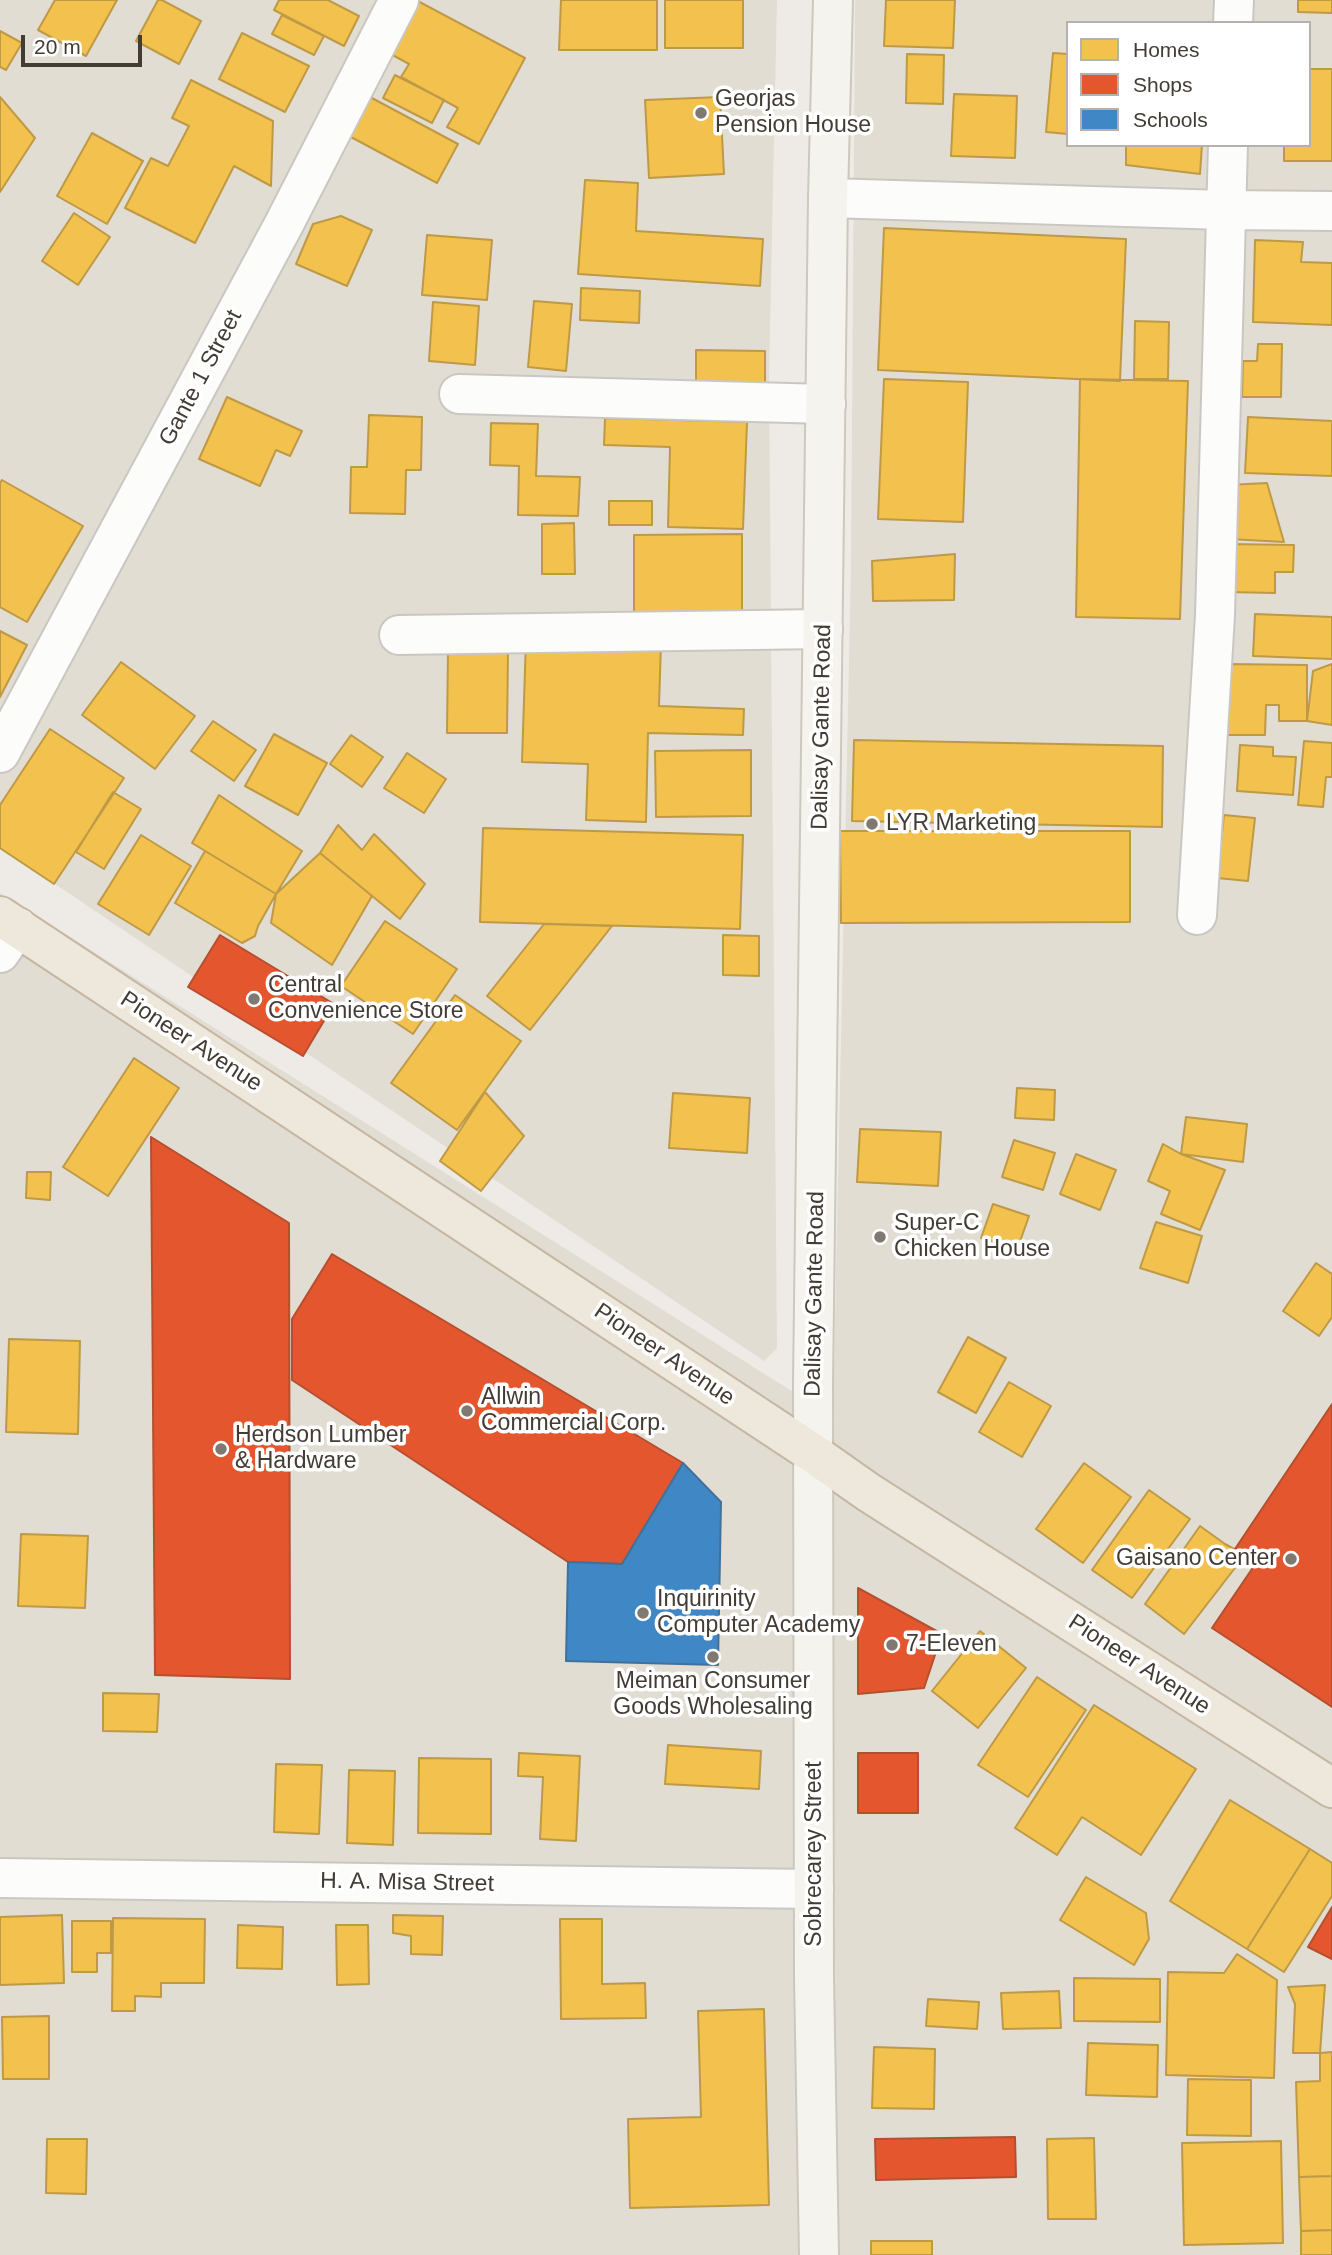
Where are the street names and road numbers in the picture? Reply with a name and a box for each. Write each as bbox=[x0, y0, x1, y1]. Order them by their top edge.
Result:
street label: Gante 1 Street bbox=[154, 305, 248, 451]
street label: Dalisay Gante Road bbox=[806, 624, 838, 830]
street label: Pioneer Avenue bbox=[115, 986, 267, 1098]
street label: Dalisay Gante Road bbox=[799, 1191, 831, 1397]
street label: Pioneer Avenue bbox=[589, 1298, 739, 1412]
street label: Pioneer Avenue bbox=[1063, 1609, 1215, 1721]
street label: Sobrecarey Street bbox=[801, 1761, 829, 1947]
street label: H. A. Misa Street bbox=[320, 1868, 494, 1898]

